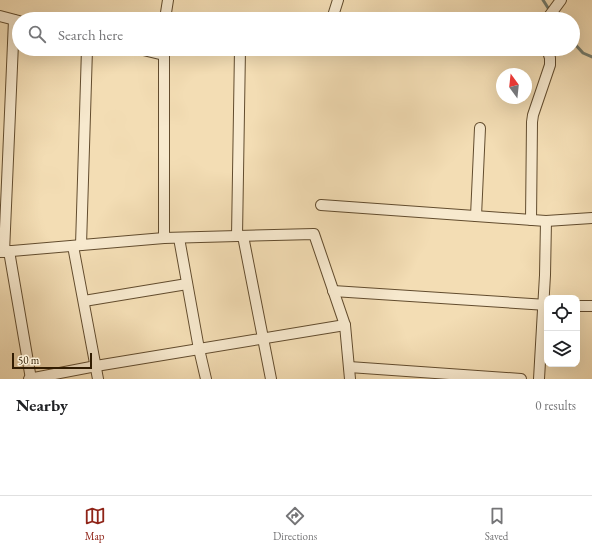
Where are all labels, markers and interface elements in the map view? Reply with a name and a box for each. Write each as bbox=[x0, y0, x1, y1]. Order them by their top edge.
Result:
search box bbox=[12, 12, 580, 56]
icon: search bbox=[26, 23, 48, 45]
text: Search here bbox=[58, 25, 123, 44]
north arrow bbox=[496, 68, 532, 104]
map controls bbox=[544, 295, 580, 367]
button: locate bbox=[544, 295, 580, 331]
button: layers bbox=[544, 331, 580, 367]
scale bar bbox=[12, 351, 92, 370]
text: 50 m bbox=[18, 353, 39, 367]
text: Nearby bbox=[16, 394, 68, 416]
text: 0 results bbox=[535, 397, 576, 414]
tab: Map bbox=[84, 505, 106, 543]
tab: Directions bbox=[273, 505, 317, 543]
tab: Saved bbox=[485, 505, 508, 543]

